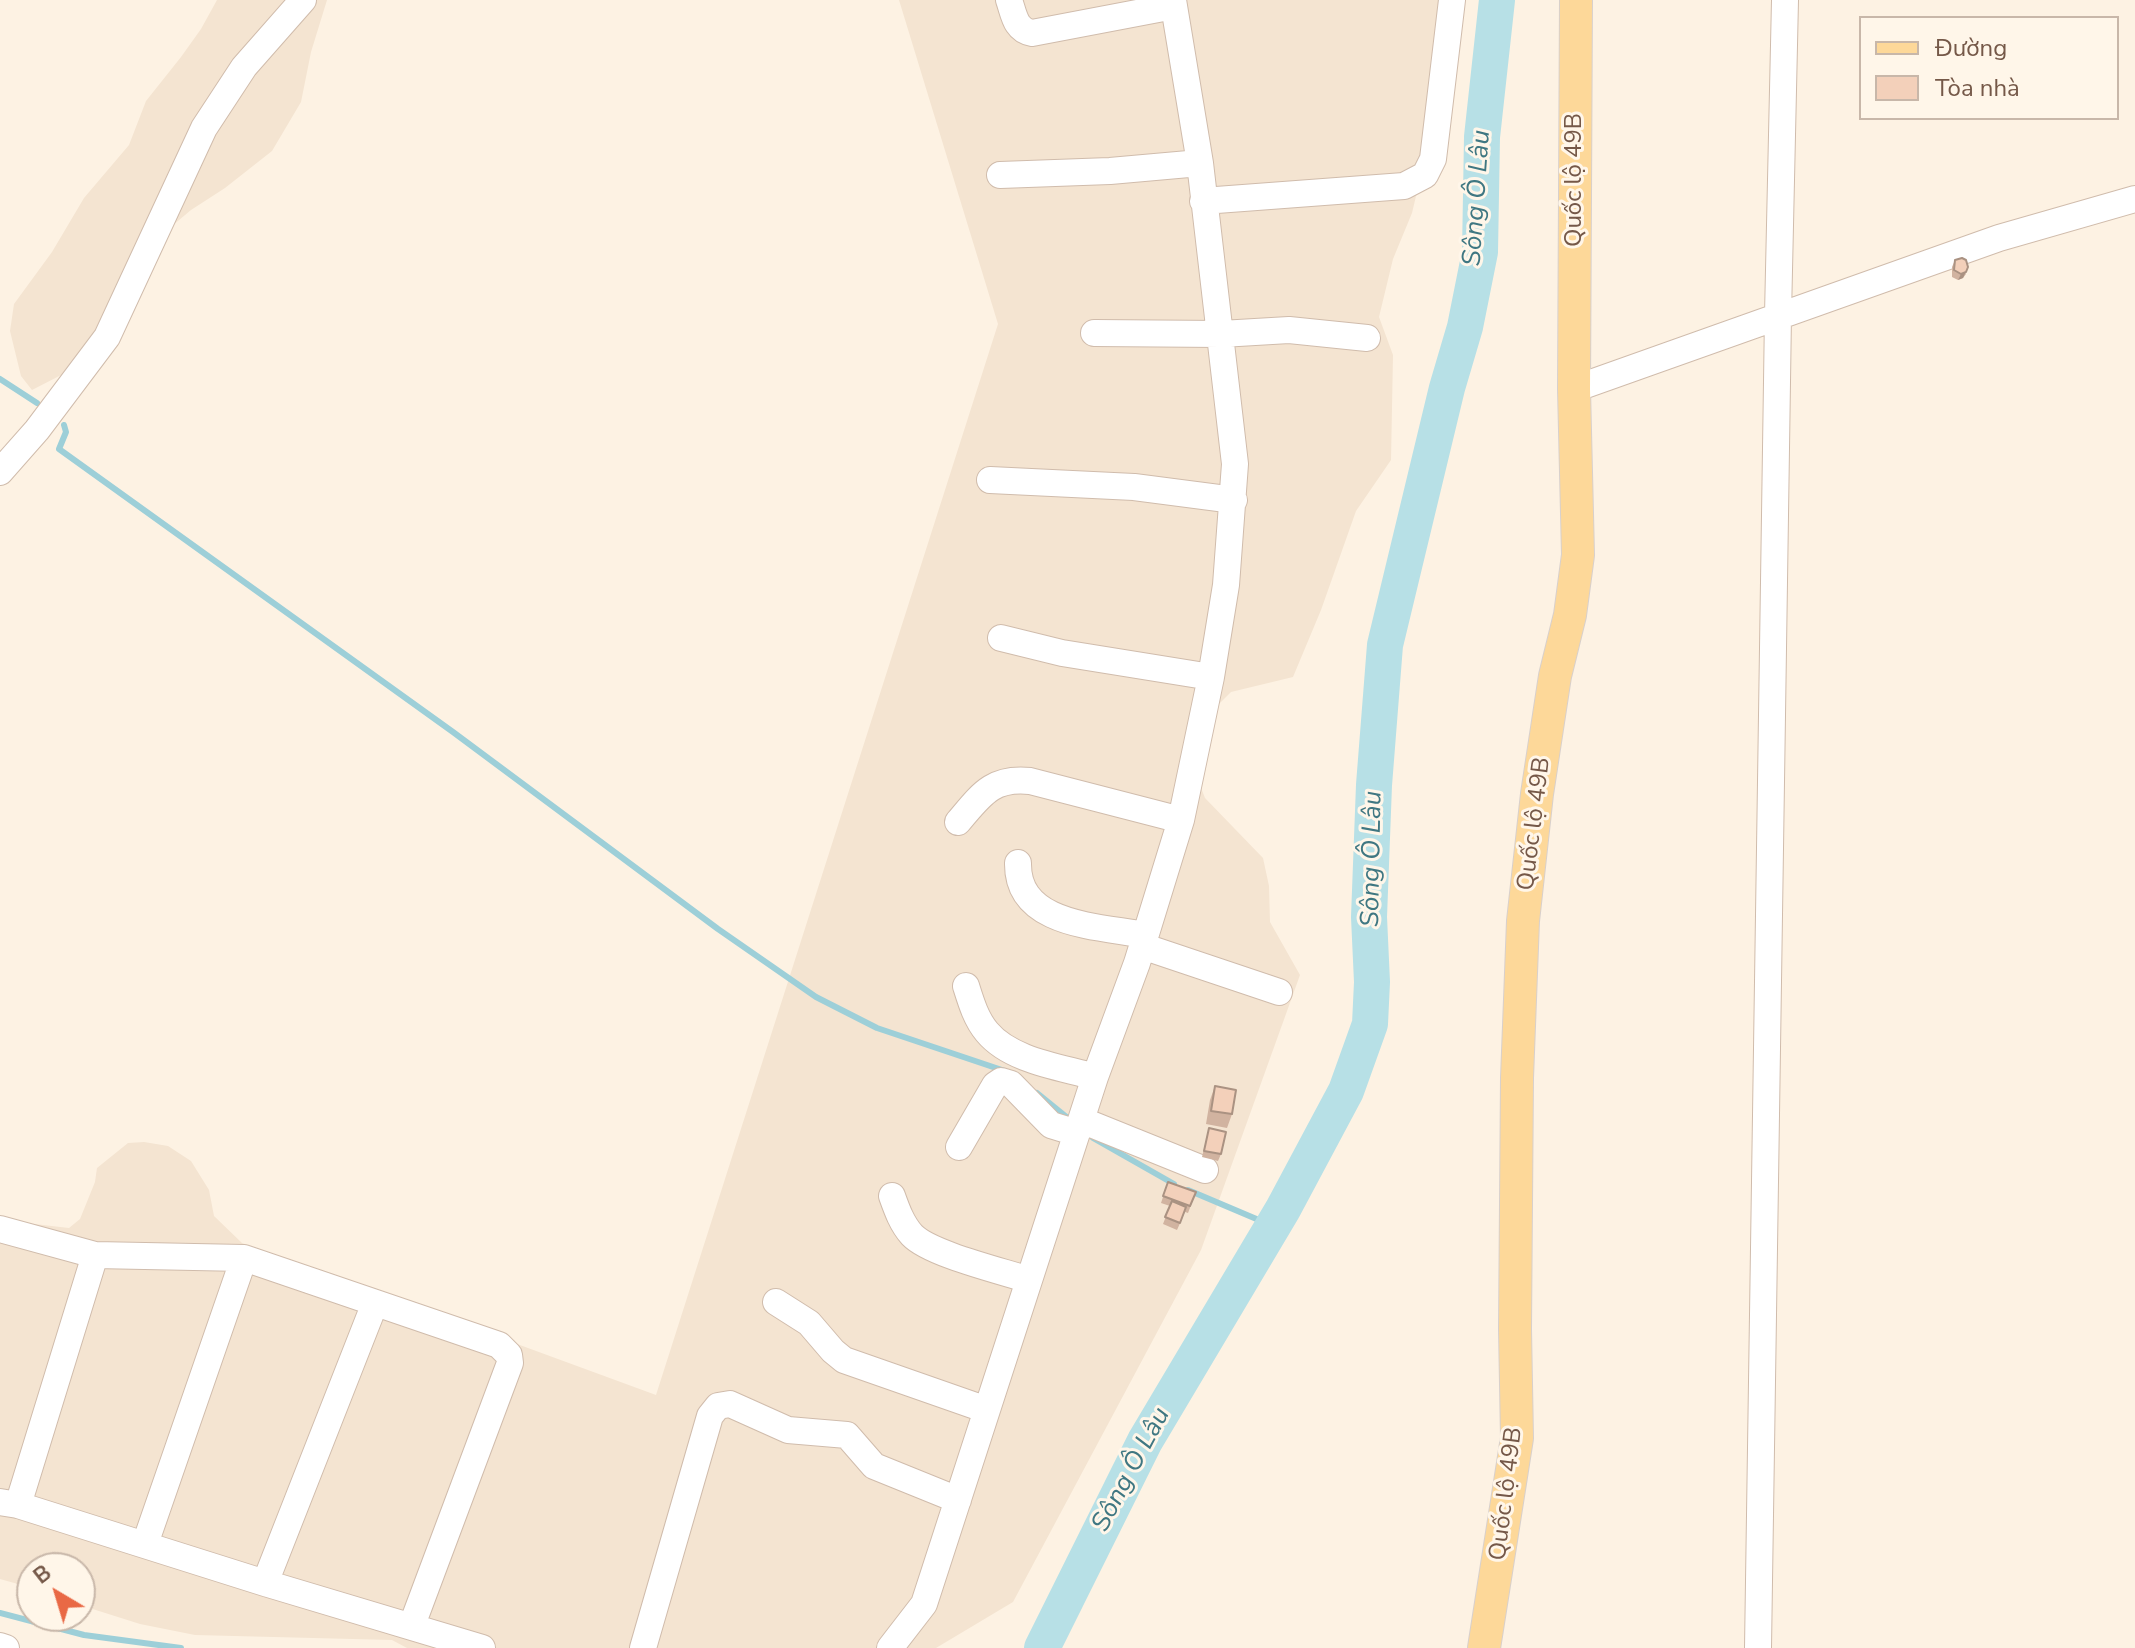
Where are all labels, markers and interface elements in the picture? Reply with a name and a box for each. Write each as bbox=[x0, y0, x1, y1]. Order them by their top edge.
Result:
legend bbox=[1859, 16, 2119, 120]
text: Đường bbox=[1935, 32, 2007, 64]
text: Tòa nhà bbox=[1935, 72, 2020, 104]
street label: Quốc lộ 49B bbox=[1561, 113, 1589, 247]
water label: Sông Ô Lâu bbox=[1458, 129, 1498, 267]
street label: Quốc lộ 49B bbox=[1513, 756, 1557, 892]
water label: Sông Ô Lâu bbox=[1356, 791, 1390, 927]
water label: Sông Ô Lâu bbox=[1086, 1403, 1178, 1537]
street label: Quốc lộ 49B bbox=[1485, 1426, 1529, 1562]
north arrow bbox=[16, 1552, 96, 1632]
text: B bbox=[27, 1558, 58, 1591]

